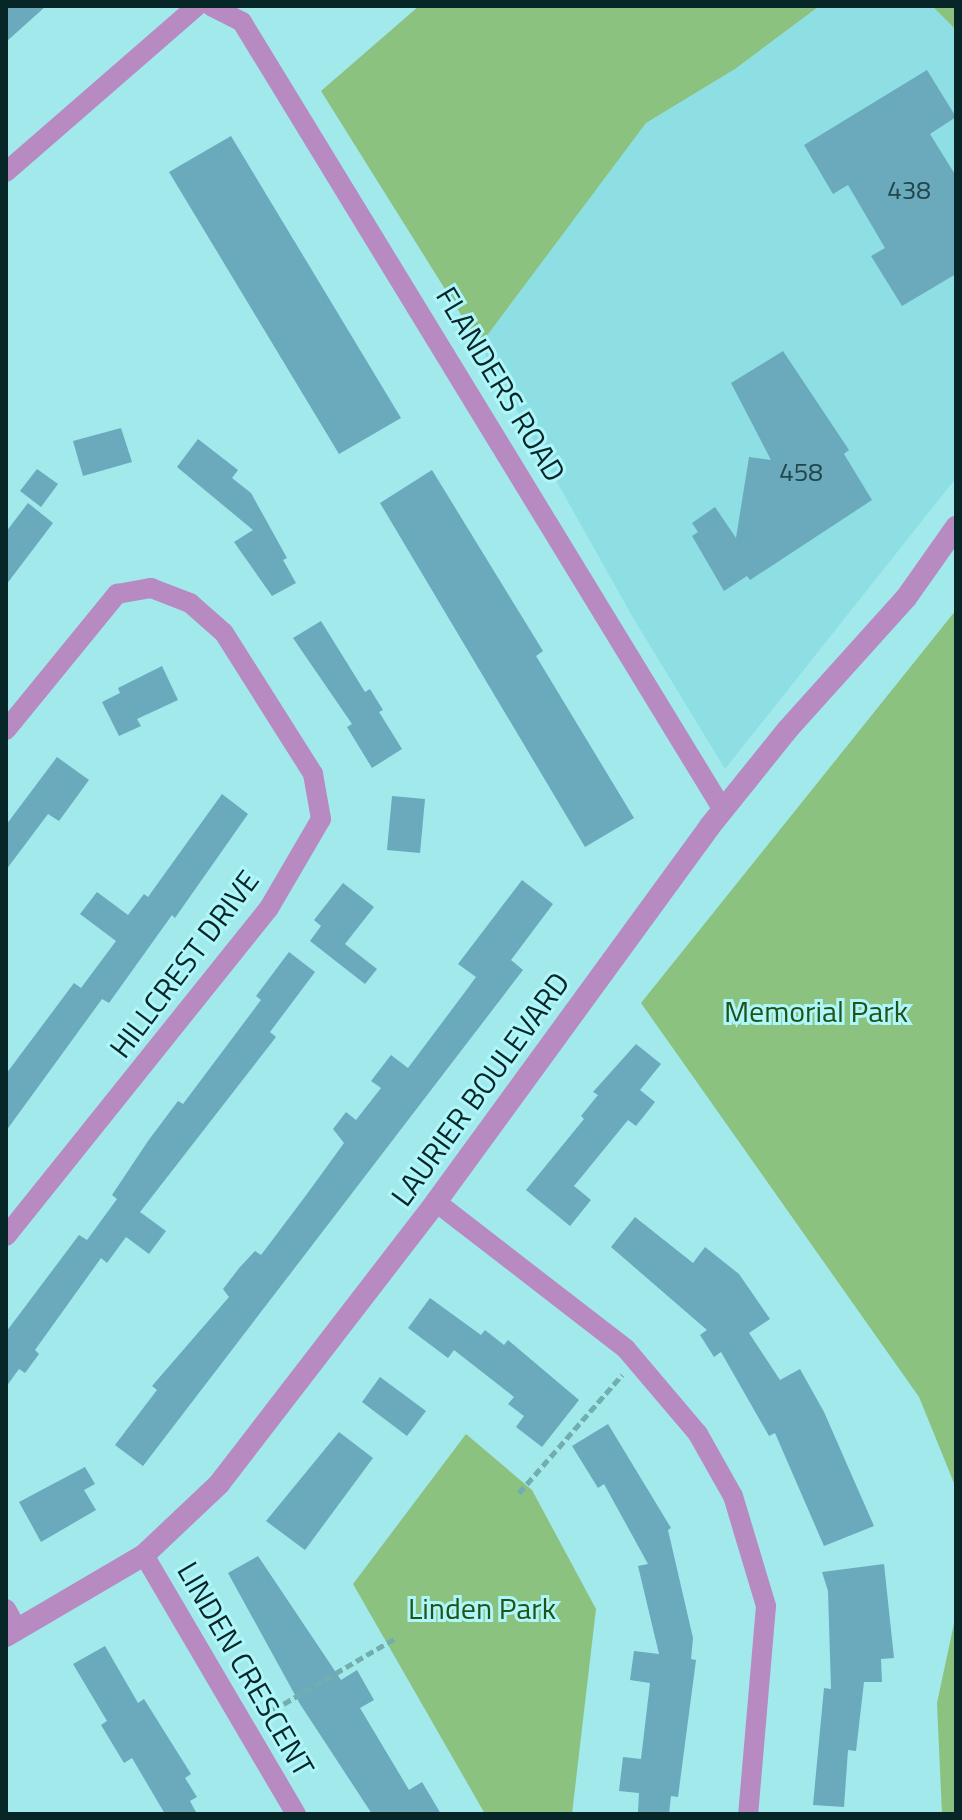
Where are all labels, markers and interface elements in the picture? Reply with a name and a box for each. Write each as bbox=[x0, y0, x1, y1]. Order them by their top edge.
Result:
house number: 438 bbox=[887, 174, 931, 206]
street label: FLANDERS ROAD bbox=[429, 280, 573, 488]
house number: 458 bbox=[779, 456, 823, 488]
street label: HILLCREST DRIVE bbox=[102, 863, 266, 1065]
street label: LAURIER BOULEVARD bbox=[383, 965, 577, 1213]
park label: Memorial Park bbox=[724, 993, 908, 1029]
street label: LINDEN CRESCENT bbox=[170, 1555, 322, 1783]
park label: Linden Park bbox=[408, 1590, 556, 1626]

